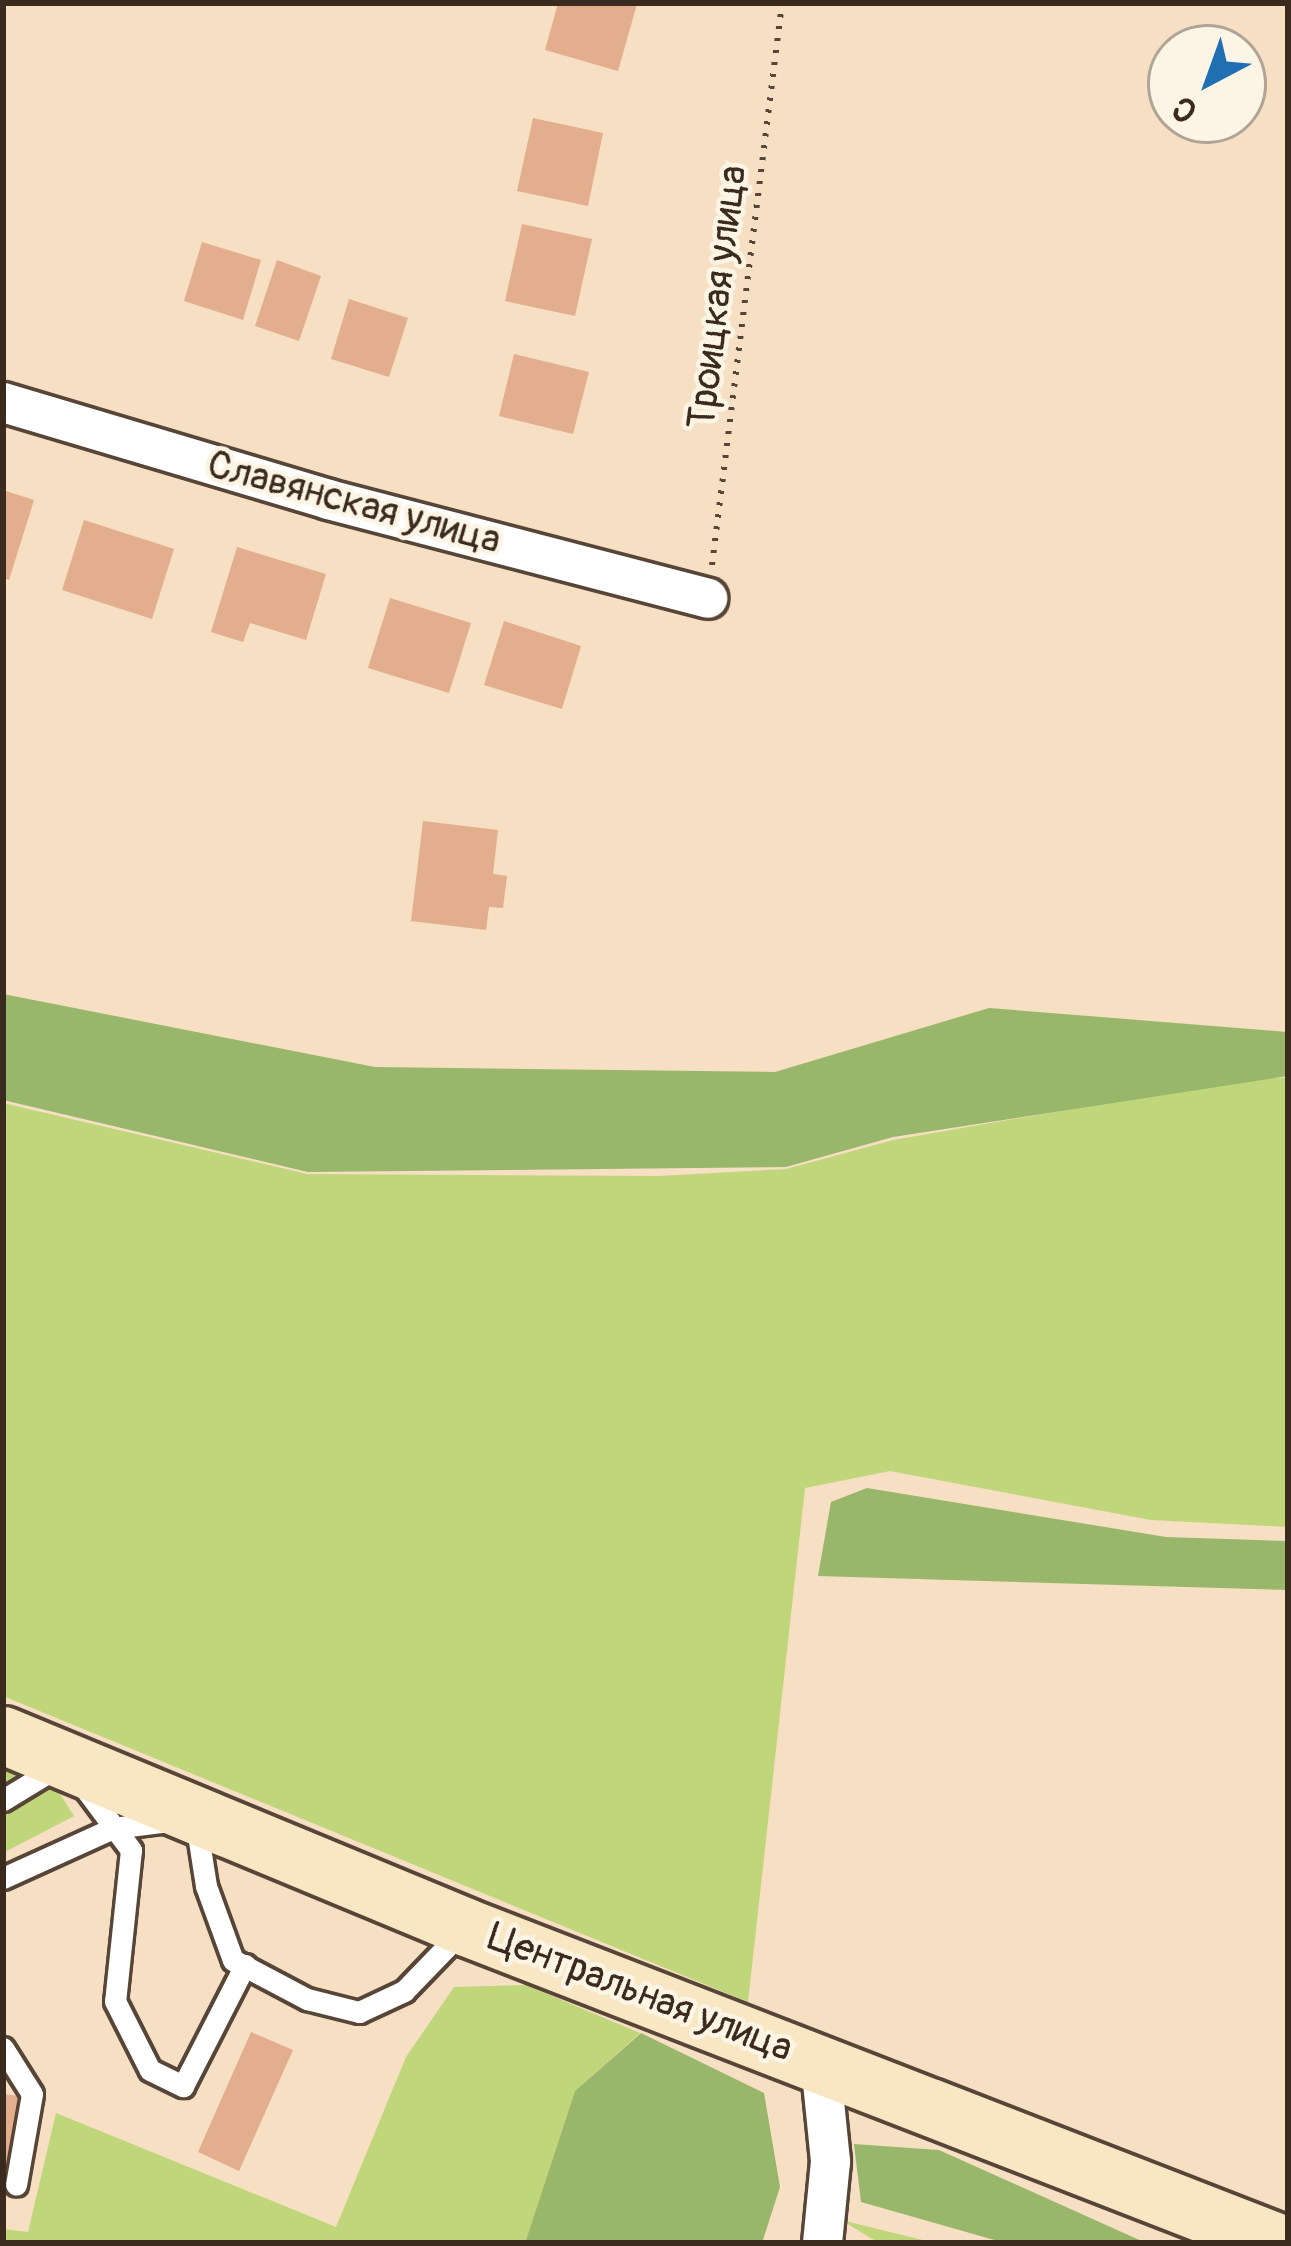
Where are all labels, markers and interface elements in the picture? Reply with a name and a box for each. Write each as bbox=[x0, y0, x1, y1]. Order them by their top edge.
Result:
north arrow bbox=[1147, 24, 1267, 144]
text: С bbox=[1164, 87, 1206, 131]
street label: Троицкая улица bbox=[679, 163, 757, 431]
street label: Славянская улица bbox=[202, 441, 506, 565]
street label: Центральная улица bbox=[481, 1913, 799, 2073]

